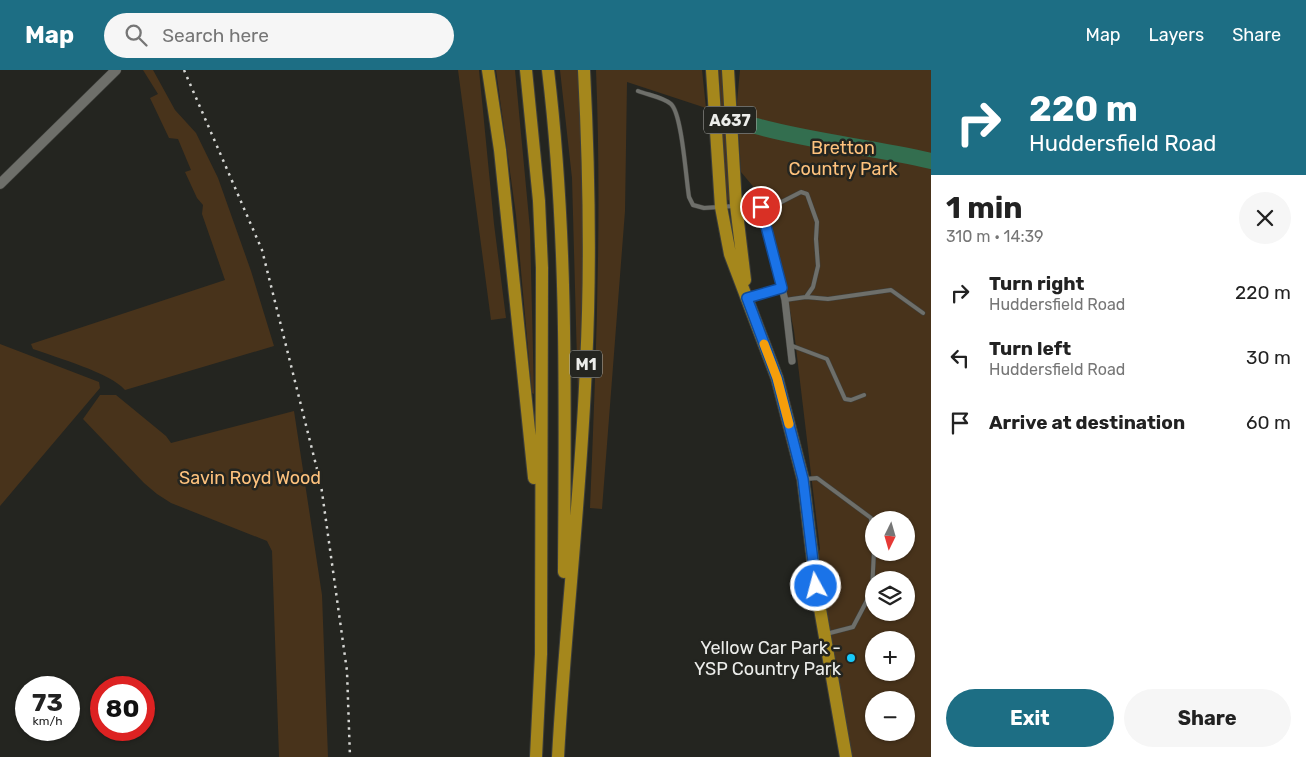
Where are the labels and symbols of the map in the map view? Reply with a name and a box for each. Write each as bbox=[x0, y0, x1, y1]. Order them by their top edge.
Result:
road number: A637 bbox=[704, 106, 756, 134]
park label: Bretton Country Park bbox=[788, 137, 898, 180]
pin bbox=[740, 186, 782, 228]
road number: M1 bbox=[570, 350, 602, 378]
park label: Savin Royd Wood bbox=[179, 467, 321, 489]
north arrow bbox=[865, 511, 915, 561]
position arrow bbox=[789, 559, 841, 611]
place label: Yellow Car Park - YSP Country Park bbox=[694, 637, 842, 680]
marker: Yellow Car Park - YSP Country Park bbox=[845, 652, 857, 664]
speed limit sign: 80 bbox=[90, 676, 155, 741]

